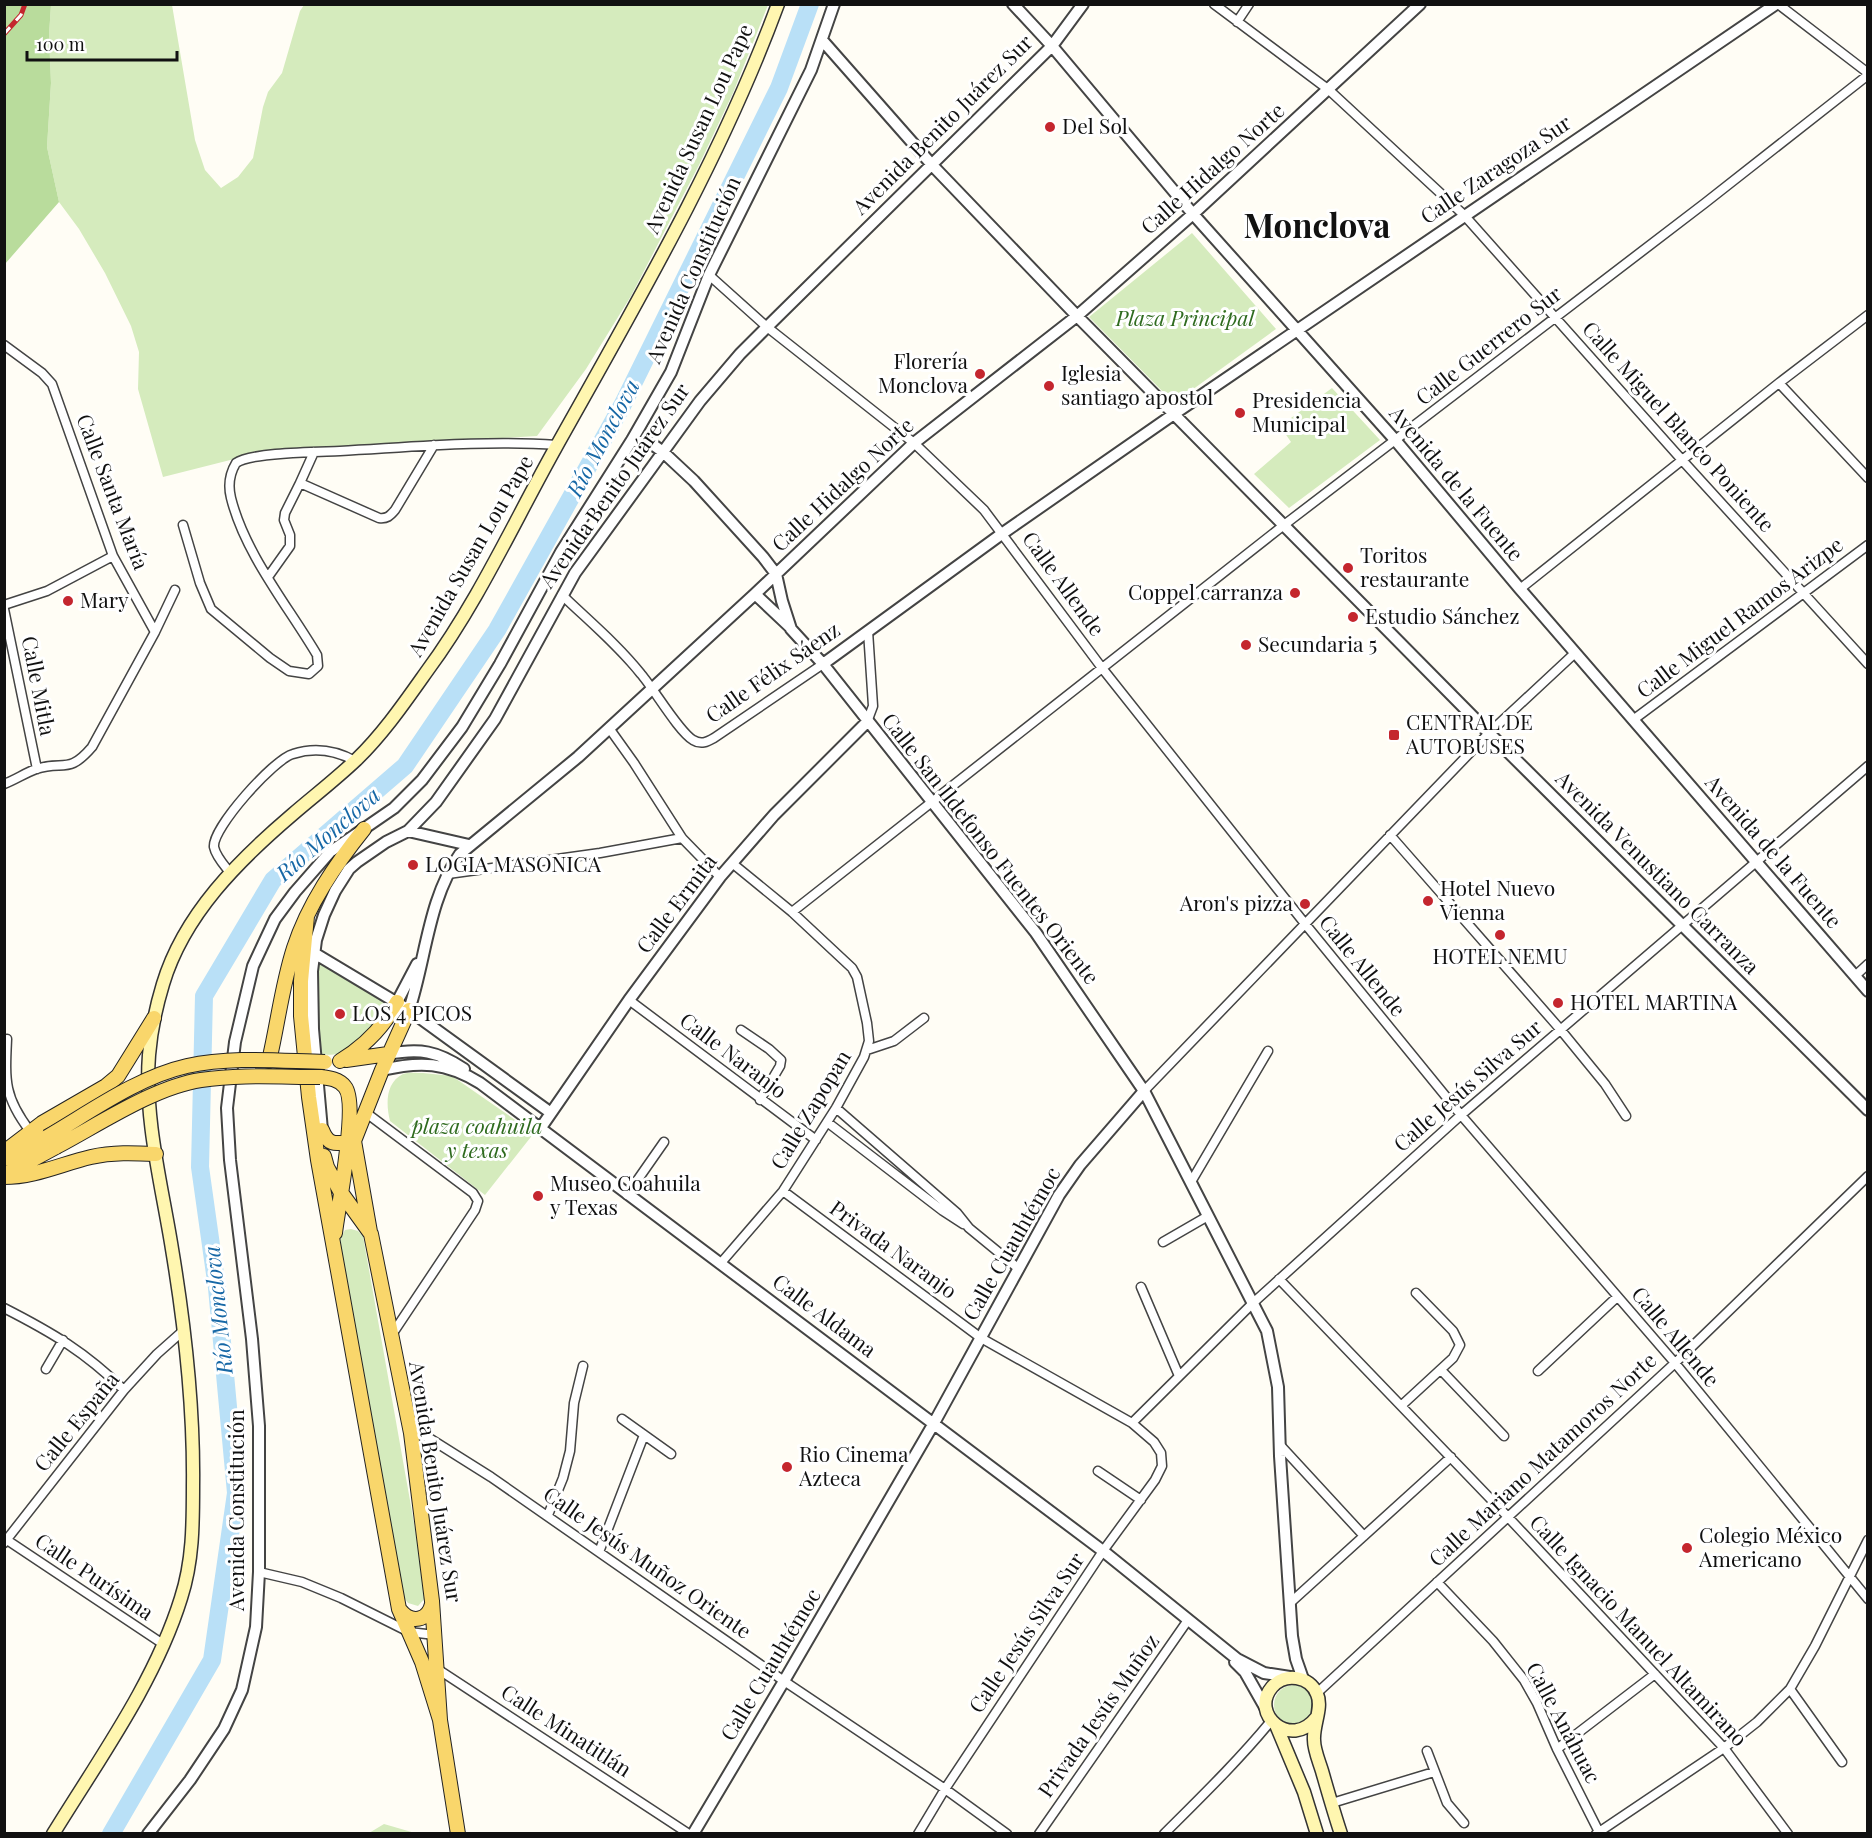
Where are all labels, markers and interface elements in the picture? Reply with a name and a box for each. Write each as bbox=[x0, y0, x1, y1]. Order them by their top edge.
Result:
street label: Avenida Susan Lou Pape bbox=[636, 19, 758, 238]
scale bar bbox=[27, 24, 177, 62]
street label: Avenida Benito Juárez Sur bbox=[845, 27, 1038, 220]
text: 100 m bbox=[36, 32, 85, 56]
street label: Calle Hidalgo Norte bbox=[1134, 95, 1289, 240]
street label: Calle Zaragoza Sur bbox=[1414, 107, 1576, 229]
place label: Del Sol bbox=[1062, 111, 1128, 139]
marker: Del Sol bbox=[1043, 120, 1057, 134]
street label: Avenida Constitución bbox=[638, 171, 746, 368]
district label: Monclova bbox=[1244, 202, 1390, 246]
street label: Calle Guerrero Sur bbox=[1409, 278, 1567, 410]
park label: Plaza Principal bbox=[1115, 303, 1255, 331]
street label: Calle Miguel Blanco Poniente bbox=[1577, 314, 1782, 537]
place label: Florería Monclova bbox=[878, 346, 969, 398]
place label: Iglesia santiago apostol bbox=[1061, 358, 1213, 410]
marker: Florería Monclova bbox=[973, 367, 987, 381]
water label: Río Monclova bbox=[558, 373, 646, 502]
street label: Avenida Benito Juárez Sur bbox=[531, 376, 695, 594]
marker: Iglesia santiago apostol bbox=[1042, 379, 1056, 393]
place label: Presidencia Municipal bbox=[1252, 385, 1362, 437]
street label: Avenida de la Fuente bbox=[1384, 398, 1531, 566]
marker: Presidencia Municipal bbox=[1233, 406, 1247, 420]
street label: Calle Santa María bbox=[71, 410, 157, 574]
street label: Calle Hidalgo Norte bbox=[765, 410, 919, 557]
street label: Avenida Susan Lou Pape bbox=[400, 449, 538, 662]
street label: Calle Allende bbox=[1017, 525, 1112, 641]
street label: Calle Miguel Ramos Arizpe bbox=[1630, 529, 1848, 703]
place label: Toritos restaurante bbox=[1360, 540, 1469, 592]
marker: Toritos restaurante bbox=[1341, 561, 1355, 575]
place label: Coppel carranza bbox=[1128, 577, 1284, 605]
place label: Mary bbox=[80, 585, 129, 613]
marker: Coppel carranza bbox=[1288, 586, 1302, 600]
marker: Mary bbox=[61, 594, 75, 608]
place label: Estudio Sánchez bbox=[1365, 601, 1519, 629]
marker: Estudio Sánchez bbox=[1346, 610, 1360, 624]
street label: Calle Félix Sáenz bbox=[699, 615, 844, 728]
place label: Secundaria 5 bbox=[1258, 629, 1377, 657]
street label: Calle Mitla bbox=[17, 633, 63, 738]
marker: Secundaria 5 bbox=[1239, 638, 1253, 652]
street label: Calle San Ildefonso Fuentes Oriente bbox=[877, 706, 1106, 989]
place label: CENTRAL DE AUTOBUSES bbox=[1405, 707, 1533, 759]
marker: CENTRAL DE AUTOBUSES bbox=[1387, 728, 1401, 742]
street label: Avenida Venustiano Carranza bbox=[1550, 763, 1766, 980]
street label: Avenida de la Fuente bbox=[1699, 767, 1849, 933]
water label: Río Monclova bbox=[268, 780, 386, 888]
street label: Calle Ermita bbox=[629, 847, 722, 958]
place label: LOGIA MASONICA bbox=[425, 849, 602, 877]
marker: LOGIA MASONICA bbox=[406, 858, 420, 872]
place label: Hotel Nuevo Vienna bbox=[1439, 873, 1555, 925]
place label: Aron's pizza bbox=[1179, 888, 1294, 916]
marker: Hotel Nuevo Vienna bbox=[1421, 894, 1435, 908]
marker: Aron's pizza bbox=[1298, 897, 1312, 911]
street label: Calle Allende bbox=[1314, 908, 1413, 1021]
marker: HOTEL NEMU bbox=[1493, 928, 1507, 942]
place label: HOTEL NEMU bbox=[1433, 941, 1567, 969]
place label: HOTEL MARTINA bbox=[1570, 987, 1738, 1015]
marker: HOTEL MARTINA bbox=[1551, 996, 1565, 1010]
place label: LOS 4 PICOS bbox=[352, 998, 472, 1026]
street label: Calle Naranjo bbox=[675, 1005, 793, 1104]
marker: LOS 4 PICOS bbox=[333, 1007, 347, 1021]
street label: Calle Jesús Silva Sur bbox=[1387, 1012, 1547, 1157]
street label: Calle Zapopan bbox=[763, 1044, 856, 1174]
park label: plaza coahuila y texas bbox=[410, 1111, 543, 1163]
street label: Calle Cuauhtémoc bbox=[955, 1161, 1066, 1325]
place label: Museo Coahuila y Texas bbox=[549, 1168, 701, 1220]
marker: Museo Coahuila y Texas bbox=[531, 1189, 545, 1203]
street label: Privada Naranjo bbox=[825, 1193, 963, 1304]
water label: Río Monclova bbox=[195, 1244, 239, 1377]
street label: Calle Aldama bbox=[768, 1266, 883, 1363]
street label: Calle Allende bbox=[1626, 1280, 1727, 1392]
street label: Calle Mariano Matamoros Norte bbox=[1422, 1345, 1661, 1572]
street label: Avenida Benito Juárez Sur bbox=[404, 1358, 470, 1605]
street label: Calle España bbox=[27, 1365, 125, 1476]
street label: Avenida Constitución bbox=[221, 1409, 249, 1612]
place label: Rio Cinema Azteca bbox=[798, 1439, 909, 1491]
marker: Rio Cinema Azteca bbox=[780, 1460, 794, 1474]
street label: Calle Jesús Muñoz Oriente bbox=[539, 1479, 758, 1644]
street label: Calle Ignacio Manuel Altamirano bbox=[1525, 1508, 1754, 1751]
place label: Colegio México Americano bbox=[1698, 1520, 1842, 1572]
street label: Calle Purísima bbox=[30, 1525, 160, 1626]
marker: Colegio México Americano bbox=[1680, 1541, 1694, 1555]
street label: Calle Jesús Silva Sur bbox=[961, 1546, 1090, 1718]
street label: Calle Cuauhtémoc bbox=[713, 1583, 826, 1745]
street label: Privada Jesús Muñoz bbox=[1030, 1628, 1164, 1802]
street label: Calle Anáhuac bbox=[1521, 1657, 1608, 1787]
street label: Calle Minatitlán bbox=[497, 1677, 638, 1782]

